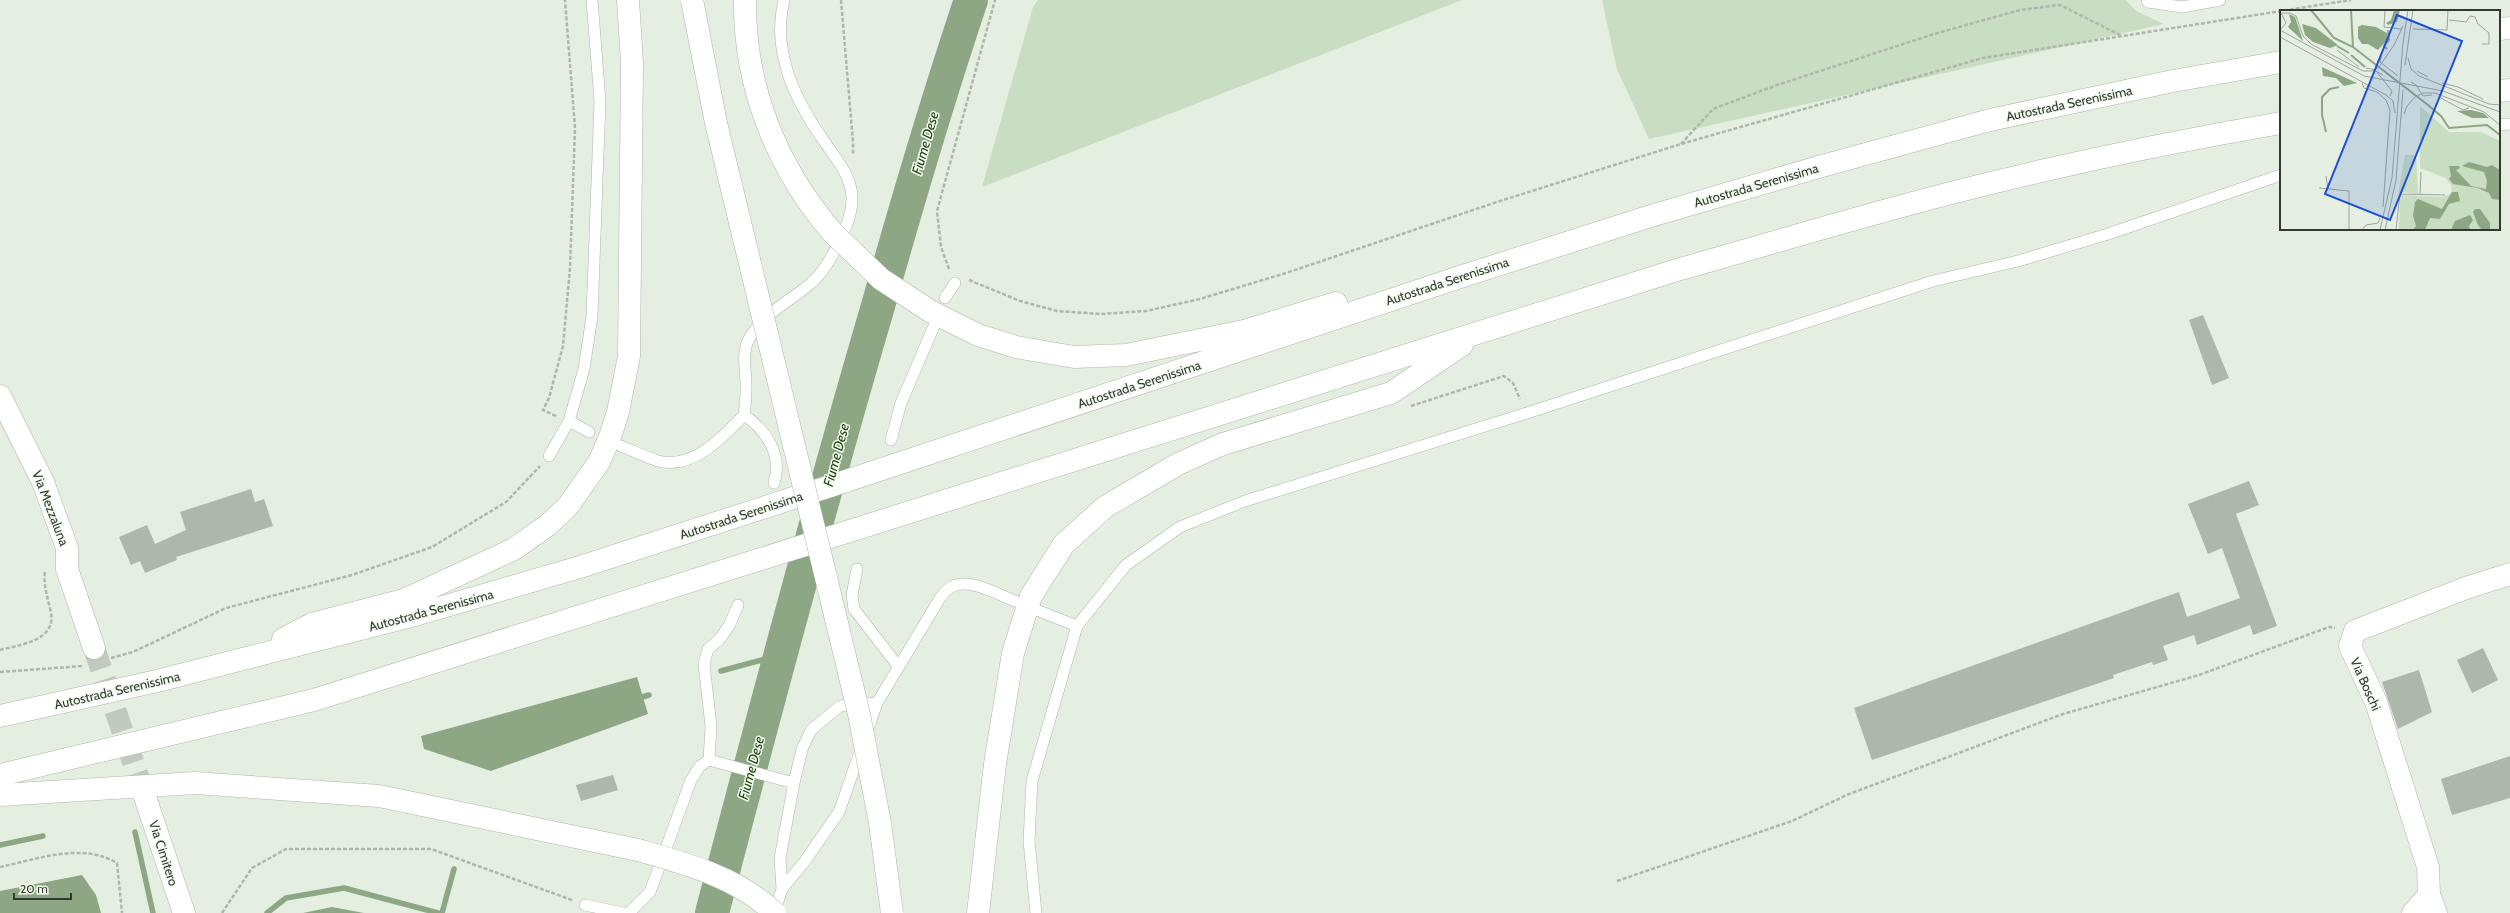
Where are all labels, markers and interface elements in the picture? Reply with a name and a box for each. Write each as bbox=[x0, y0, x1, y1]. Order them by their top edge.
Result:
inset map bbox=[2280, 10, 2500, 230]
street label: Autostrada Serenissima bbox=[2004, 82, 2134, 124]
water label: Fiume Dese bbox=[907, 109, 943, 177]
street label: Autostrada Serenissima bbox=[1692, 159, 1821, 210]
street label: Autostrada Serenissima bbox=[1383, 253, 1511, 308]
street label: Autostrada Serenissima bbox=[1075, 356, 1203, 411]
water label: Fiume Dese bbox=[819, 421, 853, 489]
street label: Via Mezzaluna bbox=[29, 468, 73, 549]
street label: Autostrada Serenissima bbox=[677, 487, 805, 542]
street label: Autostrada Serenissima bbox=[367, 585, 496, 634]
street label: Via Boschi bbox=[2347, 655, 2385, 713]
street label: Autostrada Serenissima bbox=[53, 668, 182, 712]
water label: Fiume Dese bbox=[734, 734, 768, 802]
street label: Via Cimitero bbox=[146, 818, 182, 888]
scale bar bbox=[14, 875, 71, 901]
text: 20 m bbox=[20, 881, 48, 896]

